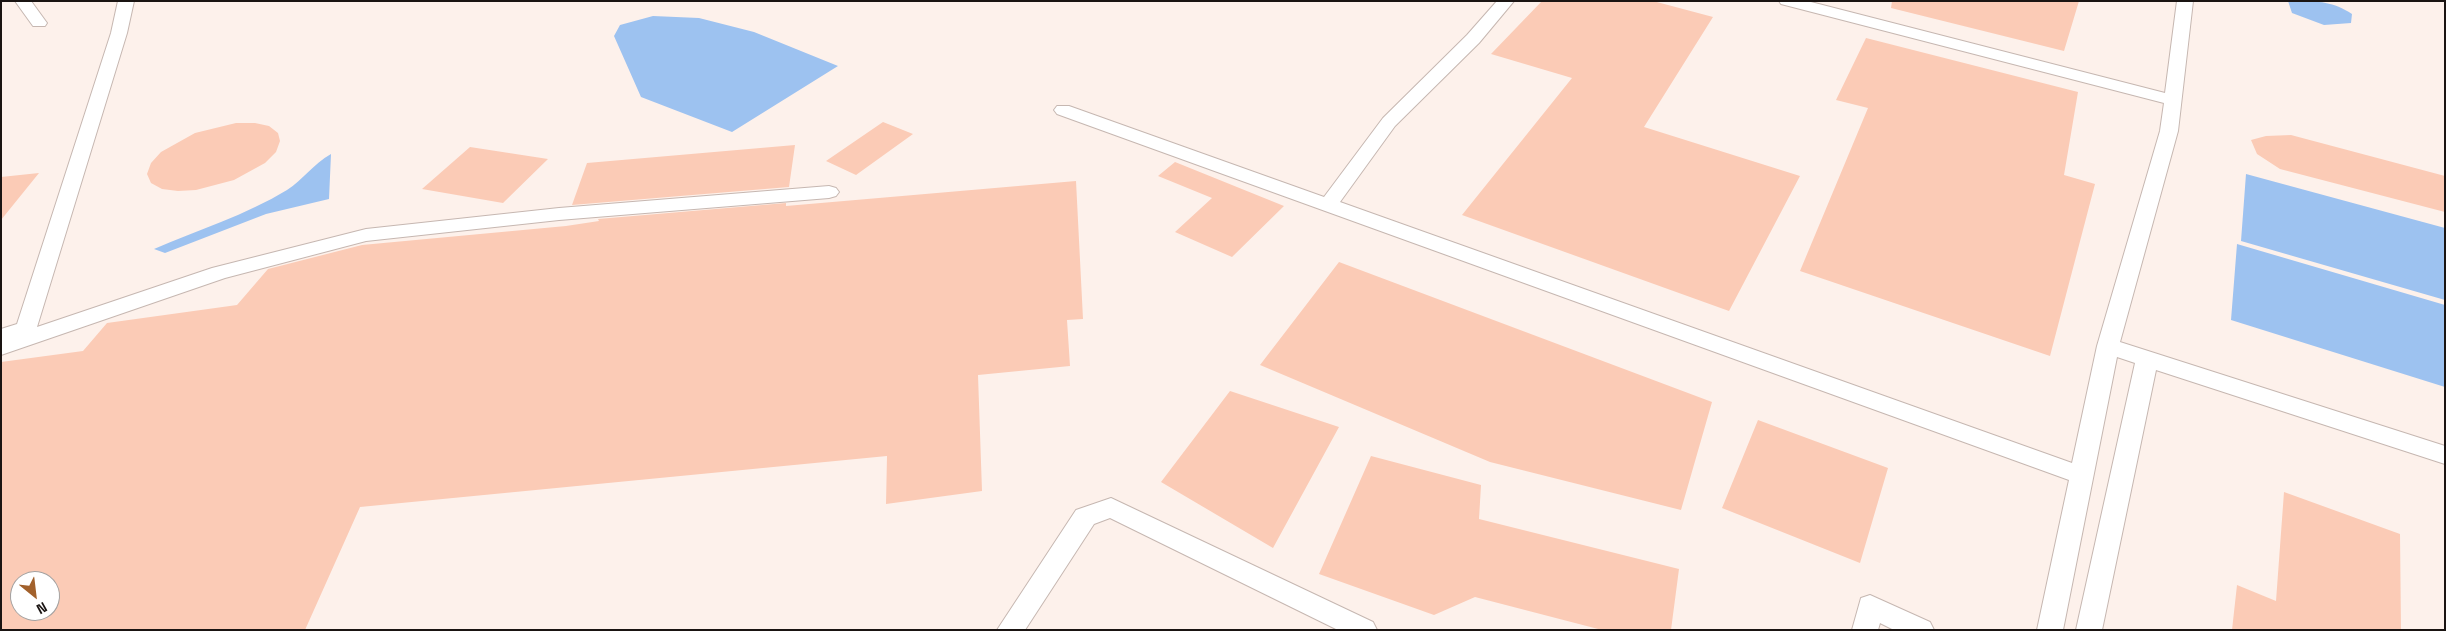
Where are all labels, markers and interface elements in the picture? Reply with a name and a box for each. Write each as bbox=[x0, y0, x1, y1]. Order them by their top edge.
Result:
north arrow bbox=[10, 571, 60, 621]
text: N bbox=[33, 598, 50, 618]

